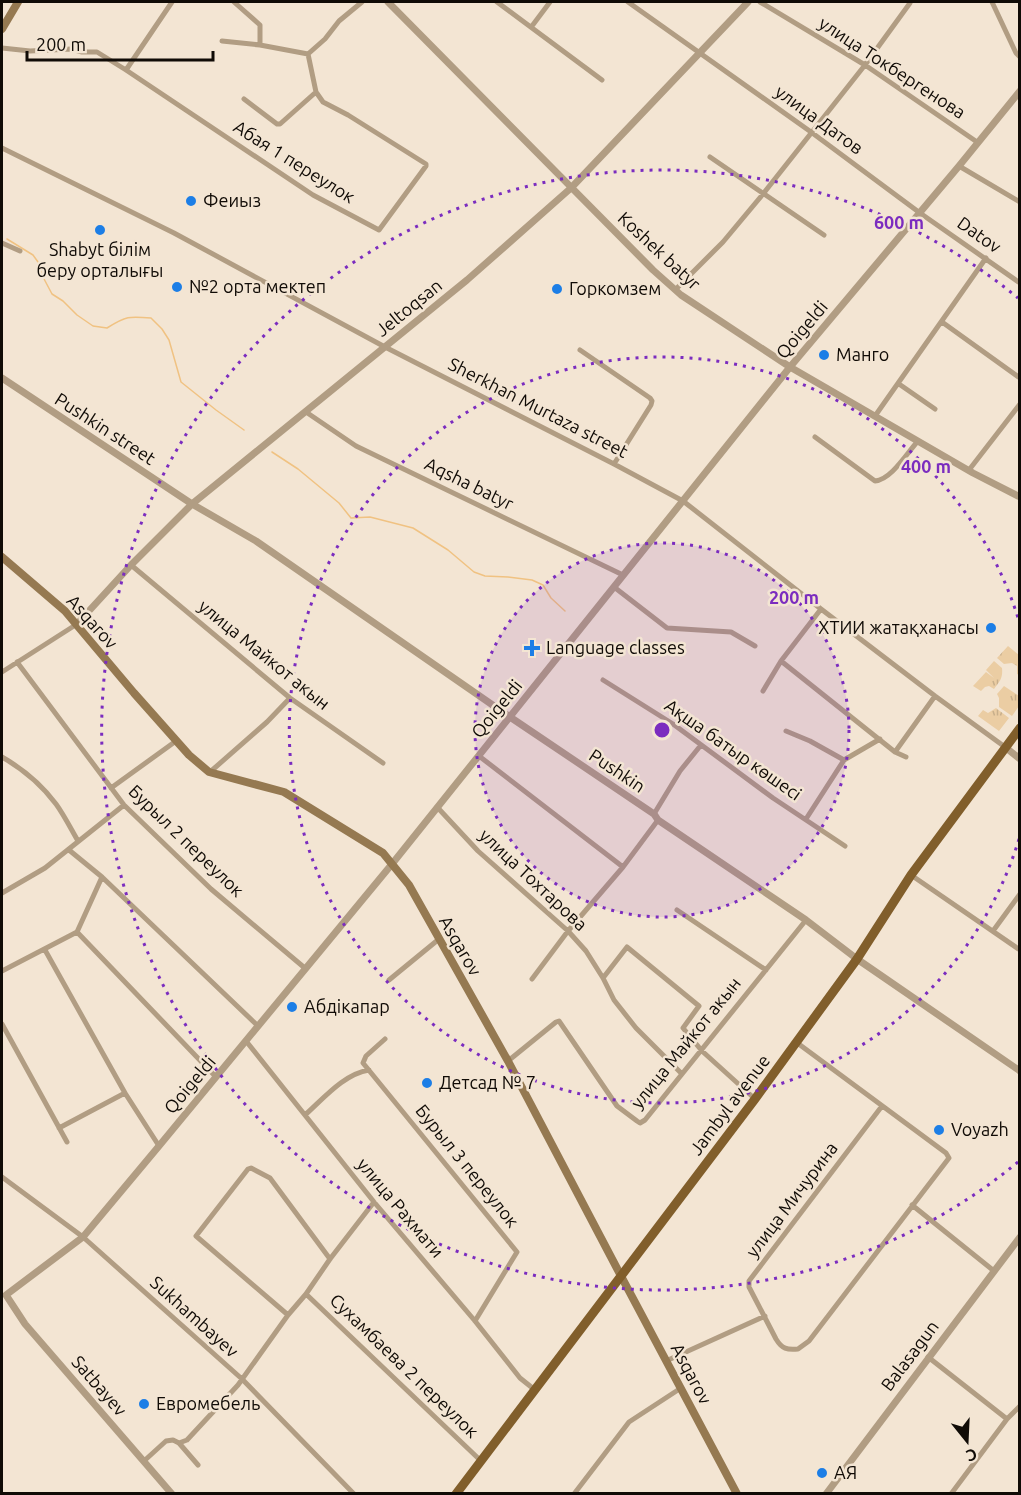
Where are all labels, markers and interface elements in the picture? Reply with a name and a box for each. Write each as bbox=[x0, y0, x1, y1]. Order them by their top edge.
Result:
street label: улица Токбергенова bbox=[815, 12, 970, 122]
scale bar bbox=[27, 24, 213, 62]
text: 200 m bbox=[36, 34, 86, 54]
street label: улица Датов bbox=[772, 81, 867, 158]
street label: Абая 1 переулок bbox=[230, 116, 359, 206]
place label: Феиыз bbox=[203, 190, 261, 210]
marker: Феиыз bbox=[184, 194, 198, 208]
street label: Koshek batyr bbox=[615, 207, 705, 293]
text: 600 m bbox=[874, 212, 924, 232]
street label: Datov bbox=[954, 212, 1005, 256]
marker: Shabyt білім беру орталығы bbox=[93, 223, 107, 237]
place label: Shabyt білім беру орталығы bbox=[37, 239, 163, 280]
street label: Jeltoqsan bbox=[371, 275, 445, 340]
place label: №2 орта мектеп bbox=[189, 276, 326, 296]
place label: Горкомзем bbox=[569, 278, 661, 298]
marker: №2 орта мектеп bbox=[170, 280, 184, 294]
marker: Горкомзем bbox=[550, 282, 564, 296]
street label: Qoigeldi bbox=[771, 297, 832, 363]
place label: Манго bbox=[836, 344, 889, 364]
marker: Манго bbox=[817, 348, 831, 362]
street label: Sherkhan Murtaza street bbox=[445, 353, 632, 461]
street label: Pushkin street bbox=[52, 388, 159, 468]
street label: Aqsha batyr bbox=[422, 453, 517, 513]
text: 400 m bbox=[901, 456, 951, 476]
text: 200 m bbox=[769, 587, 819, 607]
street label: Asqarov bbox=[63, 590, 122, 653]
street label: улица Майкот акын bbox=[195, 595, 334, 713]
place label: ХТИИ жатақханасы bbox=[818, 617, 979, 637]
marker: ХТИИ жатақханасы bbox=[984, 621, 998, 635]
place label: Language classes bbox=[546, 637, 685, 657]
marker: Language classes bbox=[523, 639, 541, 657]
street label: Qoigeldi bbox=[467, 675, 526, 742]
street label: Ақша батыр көшесі bbox=[662, 695, 806, 804]
centre of rings bbox=[652, 720, 672, 740]
street label: Pushkin bbox=[586, 744, 649, 796]
street label: Бурыл 2 переулок bbox=[125, 780, 248, 900]
street label: улица Тохтарова bbox=[476, 824, 592, 934]
street label: Asqarov bbox=[436, 912, 486, 979]
street label: улица Майкот акын bbox=[626, 973, 744, 1112]
place label: Абдiкапар bbox=[304, 996, 390, 1016]
marker: Абдiкапар bbox=[285, 1000, 299, 1014]
street label: Jambyl avenue bbox=[685, 1050, 773, 1158]
street label: Qoigeldi bbox=[159, 1052, 220, 1118]
place label: Детсад № 7 bbox=[439, 1072, 536, 1092]
marker: Детсад № 7 bbox=[420, 1076, 434, 1090]
street label: Бурыл 3 переулок bbox=[412, 1100, 523, 1231]
place label: Voyazh bbox=[951, 1119, 1009, 1139]
marker: Voyazh bbox=[932, 1123, 946, 1137]
street label: улица Мичурина bbox=[741, 1138, 841, 1261]
street label: улица Рахмати bbox=[353, 1154, 448, 1261]
street label: Sukhambayev bbox=[147, 1272, 243, 1361]
street label: Сухамбаева 2 переулок bbox=[326, 1289, 483, 1441]
street label: Balasagun bbox=[876, 1316, 942, 1394]
street label: Asqarov bbox=[668, 1340, 716, 1407]
street label: Satbayev bbox=[68, 1351, 131, 1420]
place label: Евромебель bbox=[156, 1393, 260, 1413]
marker: Евромебель bbox=[137, 1397, 151, 1411]
north arrow bbox=[937, 1411, 997, 1471]
text: С bbox=[964, 1445, 979, 1465]
place label: АЯ bbox=[834, 1462, 857, 1482]
marker: АЯ bbox=[815, 1466, 829, 1480]

